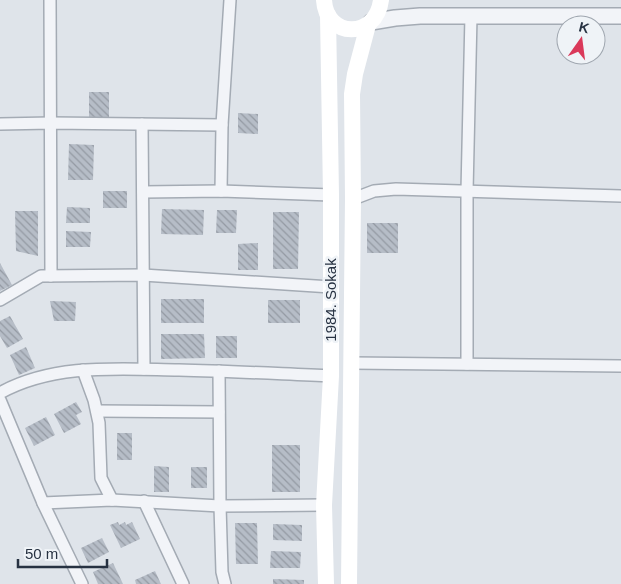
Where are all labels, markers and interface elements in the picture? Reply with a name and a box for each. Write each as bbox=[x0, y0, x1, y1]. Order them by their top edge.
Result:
north arrow bbox=[556, 15, 606, 65]
text: K bbox=[577, 18, 591, 36]
street label: 1984. Sokak bbox=[322, 258, 339, 342]
scale bar bbox=[18, 536, 106, 568]
text: 50 m bbox=[25, 545, 58, 562]

